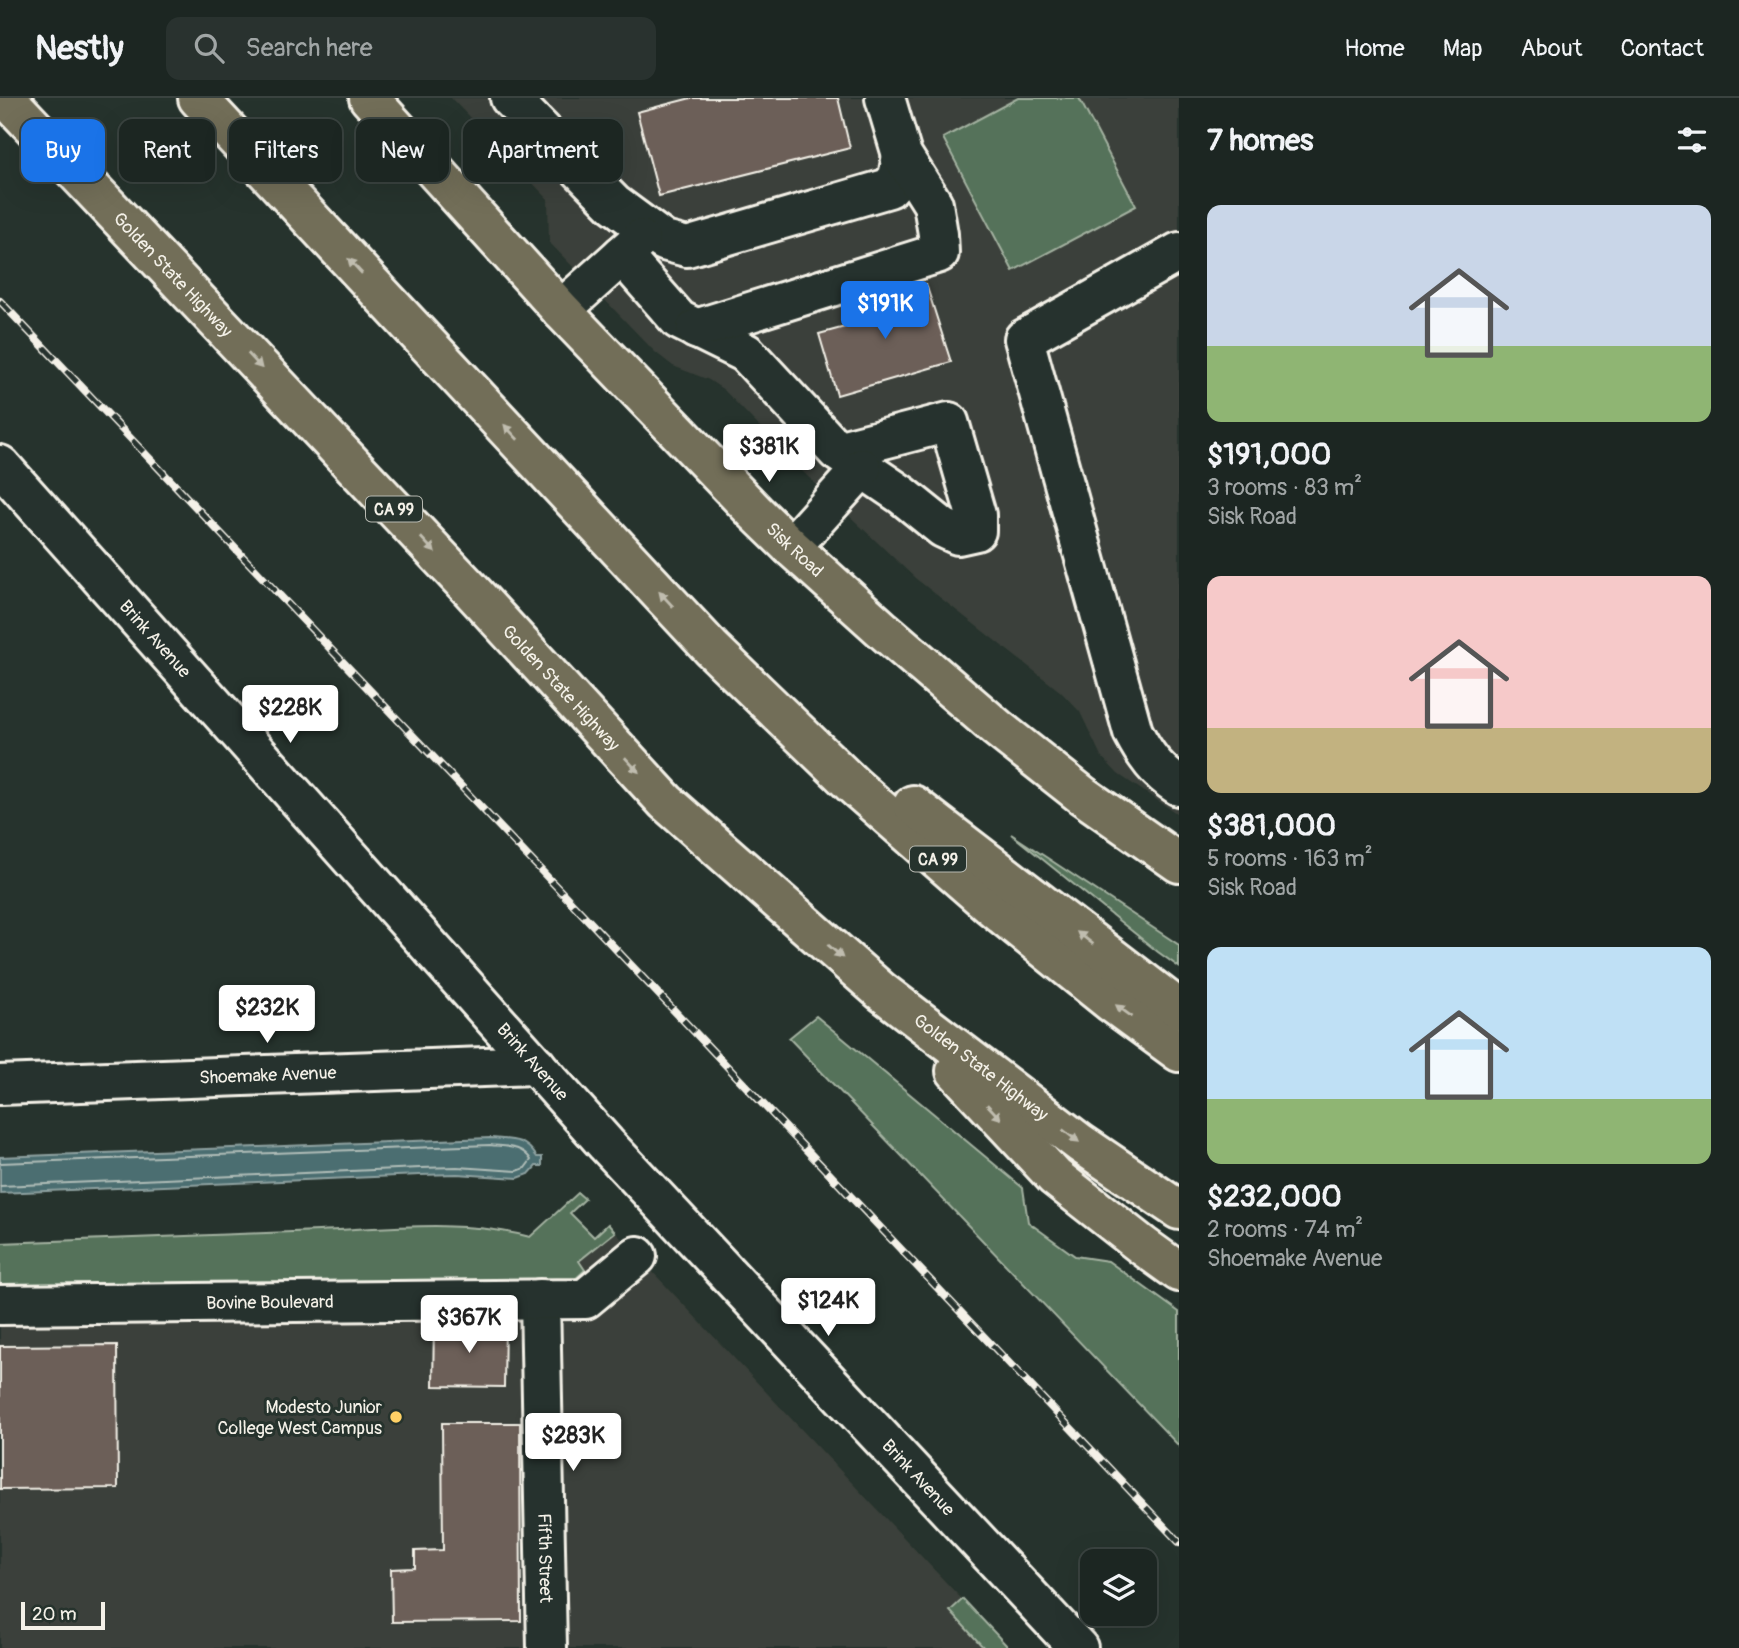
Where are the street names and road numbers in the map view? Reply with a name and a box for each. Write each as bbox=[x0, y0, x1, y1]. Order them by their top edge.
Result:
street label: Golden State Highway bbox=[108, 208, 237, 343]
road number: CA 99 bbox=[366, 496, 422, 522]
street label: Sisk Road bbox=[761, 518, 828, 583]
street label: Brink Avenue bbox=[114, 595, 196, 683]
street label: Golden State Highway bbox=[497, 620, 625, 757]
road number: CA 99 bbox=[910, 846, 966, 872]
street label: Golden State Highway bbox=[909, 1009, 1053, 1127]
street label: Brink Avenue bbox=[492, 1018, 573, 1106]
street label: Shoemake Avenue bbox=[199, 1061, 337, 1090]
street label: Bovine Boulevard bbox=[206, 1291, 334, 1315]
street label: Brink Avenue bbox=[877, 1435, 959, 1521]
street label: Fifth Street bbox=[532, 1513, 557, 1604]

